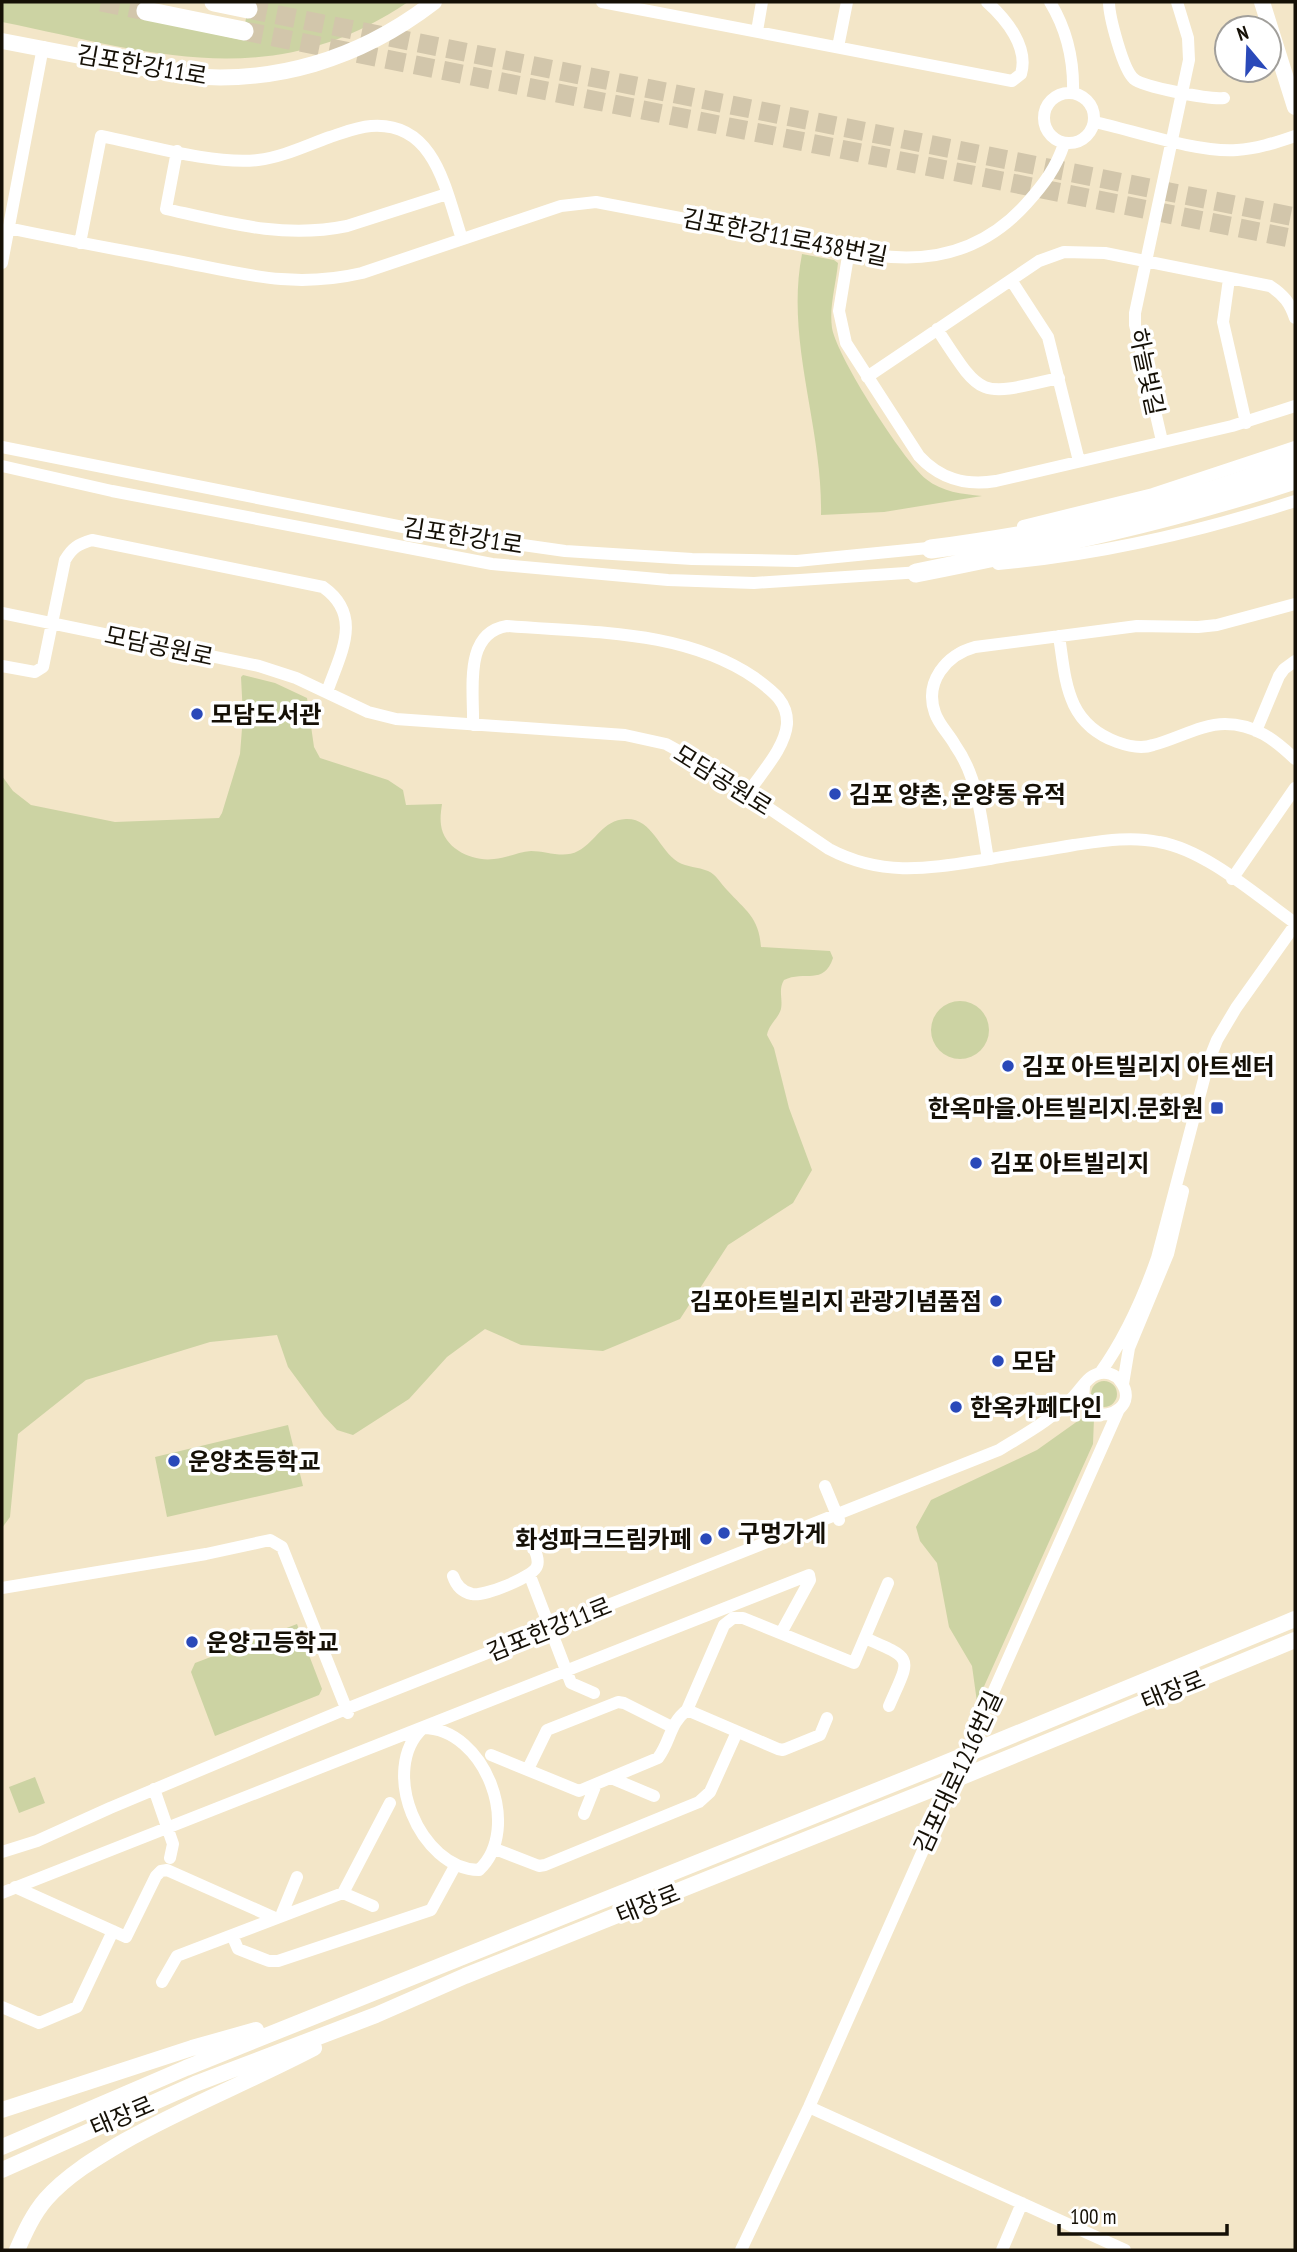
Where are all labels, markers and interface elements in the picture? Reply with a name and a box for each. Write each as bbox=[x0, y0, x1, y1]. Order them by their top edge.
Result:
north arrow bbox=[1213, 14, 1283, 84]
text: N bbox=[1234, 20, 1251, 46]
street label: 김포한강11로 bbox=[74, 38, 210, 92]
street label: 김포한강11로438번길 bbox=[680, 202, 890, 272]
street label: 하늘빛길 bbox=[1123, 326, 1171, 418]
street label: 김포한강1로 bbox=[401, 511, 525, 561]
street label: 모담공원로 bbox=[102, 619, 216, 673]
place label: 모담도서관 bbox=[211, 699, 321, 730]
marker: 모담도서관 bbox=[189, 706, 205, 722]
street label: 모담공원로 bbox=[668, 738, 778, 822]
place label: 김포 양촌, 운양동 유적 bbox=[849, 779, 1066, 810]
marker: 김포 양촌, 운양동 유적 bbox=[827, 786, 843, 802]
place label: 김포 아트빌리지 아트센터 bbox=[1022, 1051, 1275, 1082]
marker: 김포 아트빌리지 아트센터 bbox=[1000, 1058, 1016, 1074]
place label: 한옥마을.아트빌리지.문화원 bbox=[928, 1093, 1203, 1124]
marker: 한옥마을.아트빌리지.문화원 bbox=[1209, 1100, 1225, 1116]
place label: 김포 아트빌리지 bbox=[990, 1148, 1149, 1179]
marker: 김포 아트빌리지 bbox=[968, 1155, 984, 1171]
place label: 김포아트빌리지 관광기념품점 bbox=[690, 1286, 982, 1317]
marker: 김포아트빌리지 관광기념품점 bbox=[988, 1293, 1004, 1309]
place label: 모담 bbox=[1012, 1346, 1056, 1377]
marker: 모담 bbox=[990, 1353, 1006, 1369]
place label: 한옥카페다인 bbox=[970, 1392, 1102, 1423]
marker: 한옥카페다인 bbox=[948, 1399, 964, 1415]
place label: 운양초등학교 bbox=[188, 1446, 320, 1477]
marker: 운양초등학교 bbox=[166, 1453, 182, 1469]
place label: 구멍가게 bbox=[738, 1518, 826, 1549]
place label: 화성파크드림카페 bbox=[515, 1524, 692, 1555]
marker: 구멍가게 bbox=[716, 1525, 732, 1541]
marker: 화성파크드림카페 bbox=[698, 1531, 714, 1547]
street label: 김포한강11로 bbox=[482, 1590, 616, 1668]
place label: 운양고등학교 bbox=[206, 1627, 338, 1658]
marker: 운양고등학교 bbox=[184, 1634, 200, 1650]
street label: 태장로 bbox=[1136, 1663, 1210, 1717]
street label: 김포대로1216번길 bbox=[907, 1686, 1009, 1858]
street label: 태장로 bbox=[611, 1877, 685, 1931]
street label: 태장로 bbox=[85, 2089, 159, 2143]
scale bar bbox=[1059, 2192, 1227, 2236]
text: 100 m bbox=[1070, 2203, 1116, 2230]

